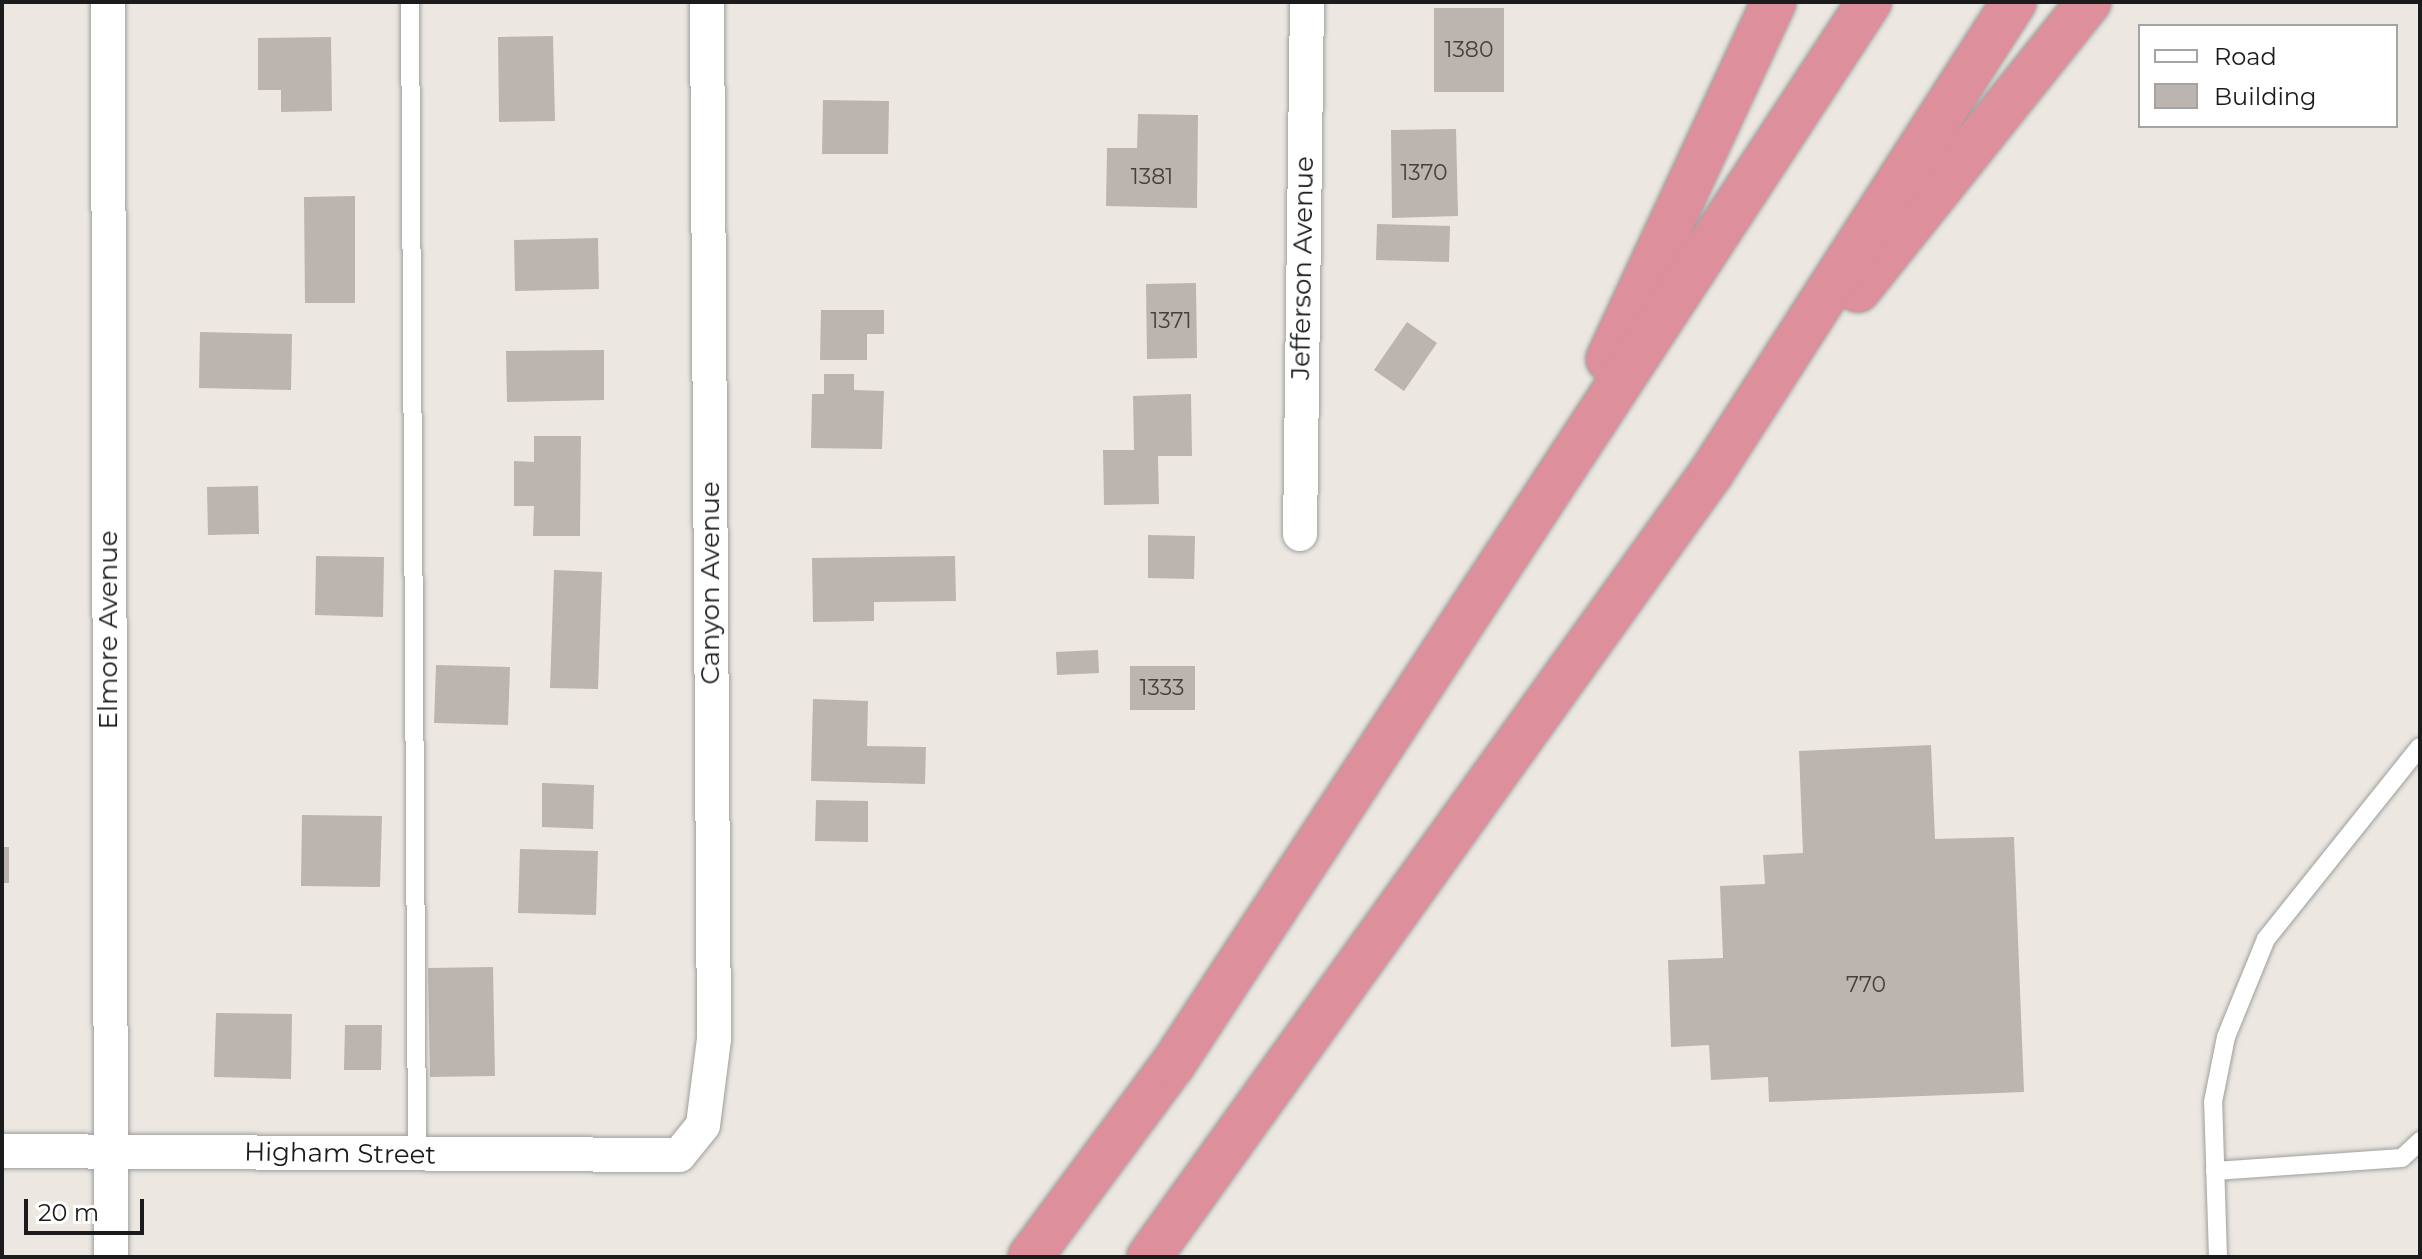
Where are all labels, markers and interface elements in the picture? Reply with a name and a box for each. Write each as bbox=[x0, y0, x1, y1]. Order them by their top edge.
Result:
legend bbox=[2138, 24, 2398, 128]
house number: 1380 bbox=[1445, 37, 1493, 63]
text: Road bbox=[2214, 42, 2277, 71]
text: Building bbox=[2214, 82, 2317, 111]
street label: Jefferson Avenue bbox=[1285, 156, 1321, 380]
house number: 1370 bbox=[1400, 160, 1448, 186]
house number: 1381 bbox=[1131, 164, 1173, 190]
house number: 1371 bbox=[1150, 308, 1192, 334]
street label: Canyon Avenue bbox=[695, 481, 727, 685]
street label: Elmore Avenue bbox=[93, 530, 125, 730]
house number: 1333 bbox=[1140, 675, 1184, 701]
house number: 770 bbox=[1846, 972, 1886, 998]
street label: Higham Street bbox=[244, 1137, 436, 1171]
scale bar bbox=[28, 1183, 148, 1233]
text: 20 m bbox=[38, 1198, 99, 1227]

